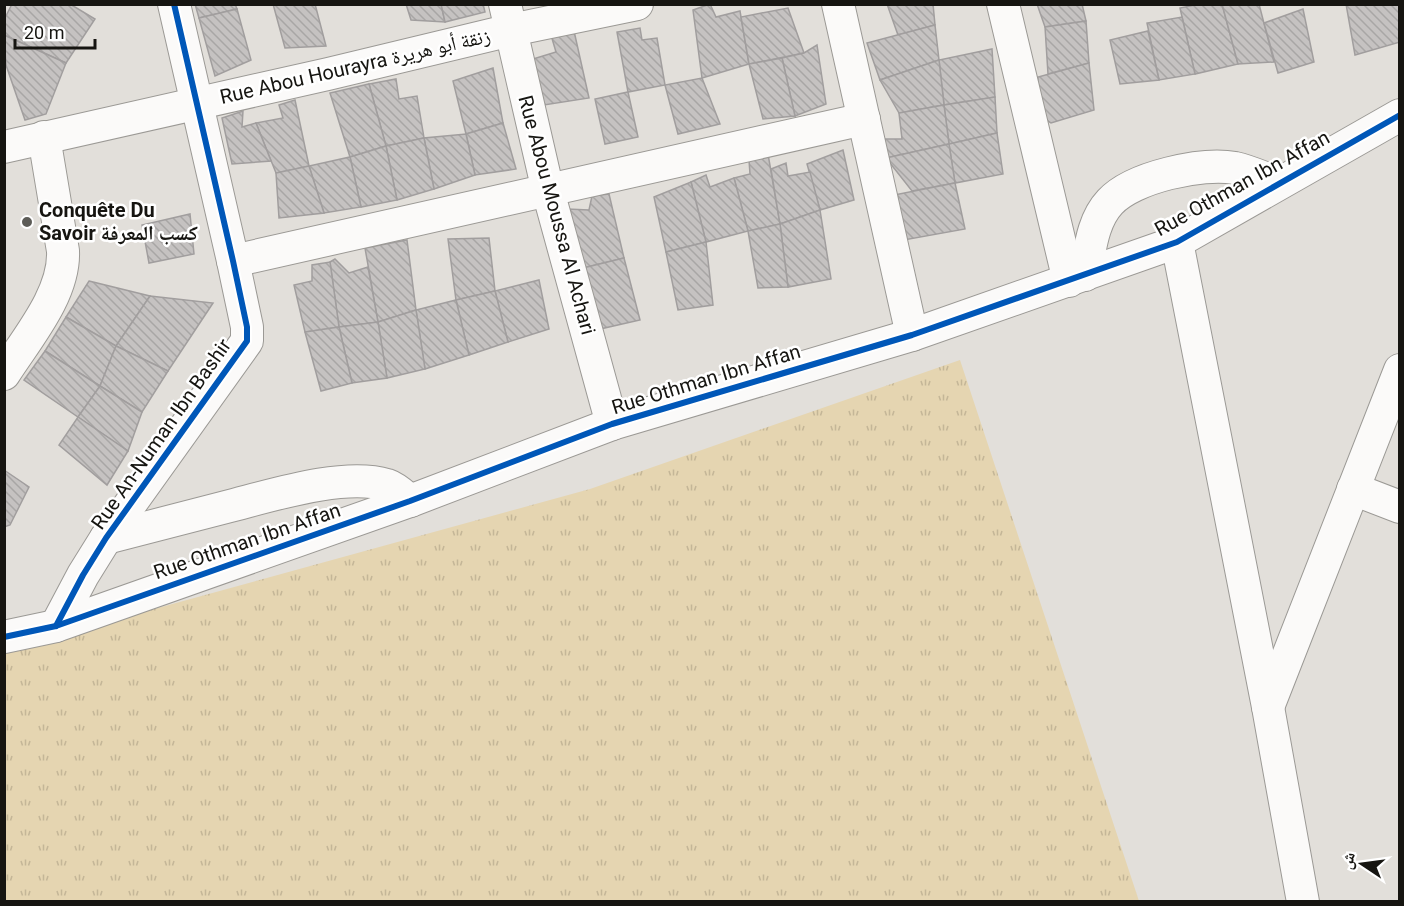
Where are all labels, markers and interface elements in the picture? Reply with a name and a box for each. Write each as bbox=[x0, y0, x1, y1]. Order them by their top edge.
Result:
scale bar bbox=[15, 12, 94, 50]
text: 20 m bbox=[24, 22, 64, 43]
street label: Rue Abou Hourayra زنقة أبو هريرة bbox=[217, 23, 493, 109]
street label: Rue Abou Moussa Al Achari bbox=[513, 93, 601, 337]
street label: Rue Othman Ibn Affan bbox=[1150, 125, 1334, 241]
place label: Conquête Du Savoir كسب المعرفة bbox=[39, 198, 198, 245]
marker: Conquête Du Savoir كسب المعرفة bbox=[20, 215, 34, 229]
street label: Rue An-Numan Ibn Bashir bbox=[86, 334, 236, 534]
street label: Rue Othman Ibn Affan bbox=[609, 339, 803, 419]
street label: Rue Othman Ibn Affan bbox=[150, 498, 344, 584]
north arrow bbox=[1332, 834, 1392, 894]
text: ش bbox=[1337, 850, 1359, 871]

